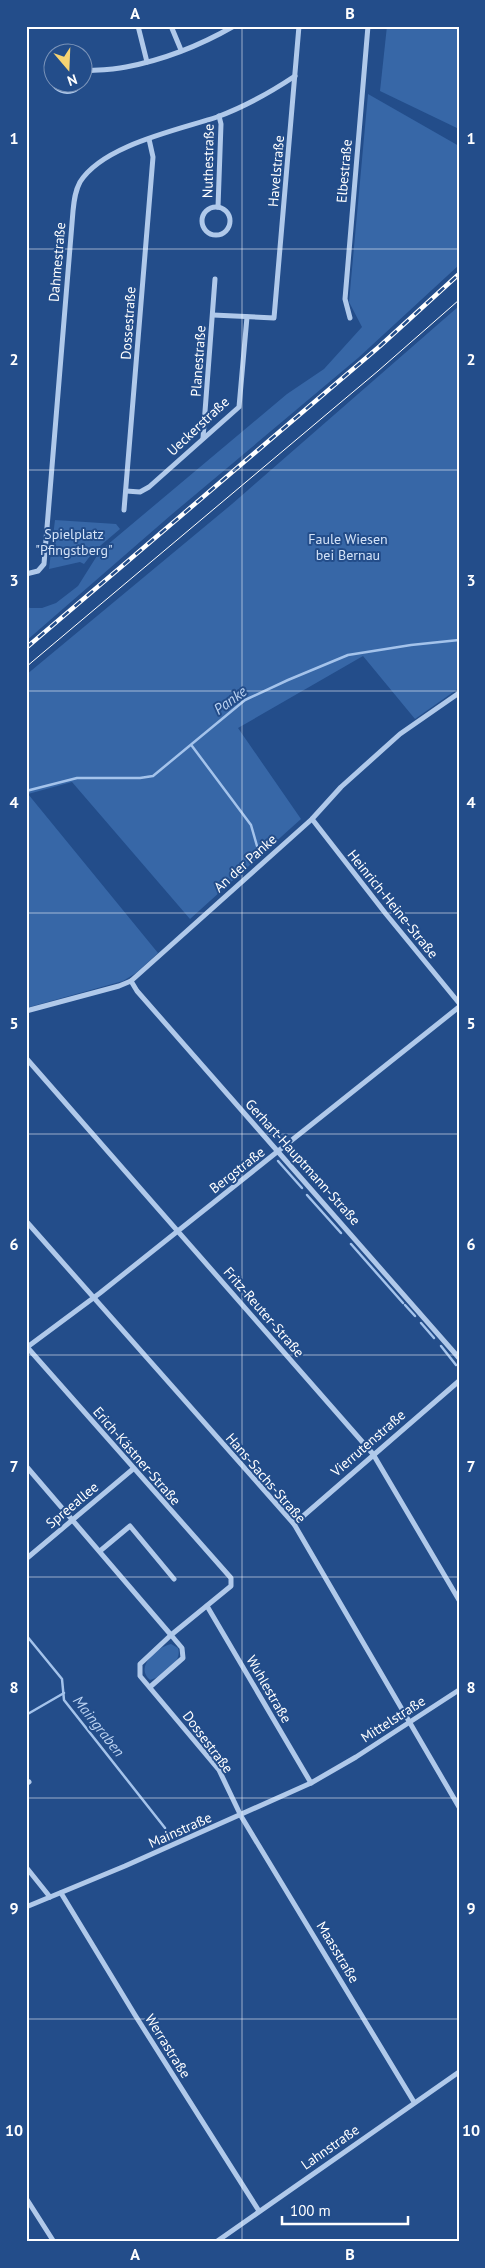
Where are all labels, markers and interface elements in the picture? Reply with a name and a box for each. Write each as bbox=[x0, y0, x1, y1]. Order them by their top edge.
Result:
text: A bbox=[130, 3, 140, 23]
text: B bbox=[345, 3, 355, 23]
north arrow bbox=[42, 42, 92, 92]
text: N bbox=[65, 70, 80, 90]
street label: Nuthestraße bbox=[198, 124, 218, 198]
text: 1 bbox=[9, 128, 19, 148]
text: 1 bbox=[466, 128, 476, 148]
street label: Havelstraße bbox=[264, 134, 288, 208]
street label: Elbestraße bbox=[332, 138, 356, 204]
street label: Dahmestraße bbox=[45, 221, 69, 303]
street label: Dossestraße bbox=[116, 286, 140, 360]
street label: Planestraße bbox=[187, 325, 209, 397]
text: 2 bbox=[9, 349, 19, 369]
text: 2 bbox=[466, 349, 476, 369]
street label: Ueckerstraße bbox=[163, 393, 233, 459]
park label: Spielplatz "Pfingstberg" bbox=[35, 525, 113, 559]
park label: Faule Wiesen bei Bernau bbox=[308, 530, 388, 564]
text: 3 bbox=[9, 570, 19, 590]
text: 3 bbox=[466, 570, 476, 590]
water label: Panke bbox=[210, 682, 250, 718]
text: 4 bbox=[9, 792, 19, 812]
text: 4 bbox=[466, 792, 476, 812]
street label: An der Panke bbox=[210, 830, 280, 896]
street label: Heinrich-Heine-Straße bbox=[344, 846, 442, 962]
text: 5 bbox=[9, 1013, 19, 1033]
text: 5 bbox=[466, 1013, 476, 1033]
street label: Gerhart-Hauptmann-Straße bbox=[242, 1095, 364, 1229]
street label: Bergstraße bbox=[206, 1143, 268, 1197]
text: 6 bbox=[9, 1234, 19, 1254]
text: 6 bbox=[466, 1234, 476, 1254]
street label: Fritz-Reuter-Straße bbox=[220, 1263, 308, 1361]
street label: Erich-Kästner-Straße bbox=[89, 1403, 185, 1509]
street label: Vierrutenstraße bbox=[326, 1406, 409, 1481]
street label: Hans-Sachs-Straße bbox=[222, 1429, 310, 1527]
text: 7 bbox=[9, 1456, 19, 1476]
text: 7 bbox=[466, 1456, 476, 1476]
street label: Spreeallee bbox=[42, 1478, 102, 1532]
street label: Wuhlestraße bbox=[242, 1652, 296, 1726]
text: 8 bbox=[9, 1677, 19, 1697]
text: 8 bbox=[466, 1677, 476, 1697]
water label: Maingraben bbox=[69, 1691, 129, 1761]
street label: Mittelstraße bbox=[357, 1692, 429, 1746]
street label: Dossestraße bbox=[179, 1707, 237, 1777]
street label: Mainstraße bbox=[146, 1808, 214, 1852]
text: 9 bbox=[9, 1898, 19, 1918]
text: 9 bbox=[466, 1898, 476, 1918]
street label: Maasstraße bbox=[313, 1918, 363, 1986]
street label: Werrastraße bbox=[141, 2011, 195, 2081]
text: 10 bbox=[5, 2120, 23, 2140]
street label: Lahnstraße bbox=[297, 2120, 363, 2174]
text: 10 bbox=[462, 2120, 480, 2140]
scale bar bbox=[282, 2193, 409, 2225]
text: 100 m bbox=[290, 2201, 331, 2220]
text: A bbox=[130, 2244, 140, 2264]
text: B bbox=[345, 2244, 355, 2264]

